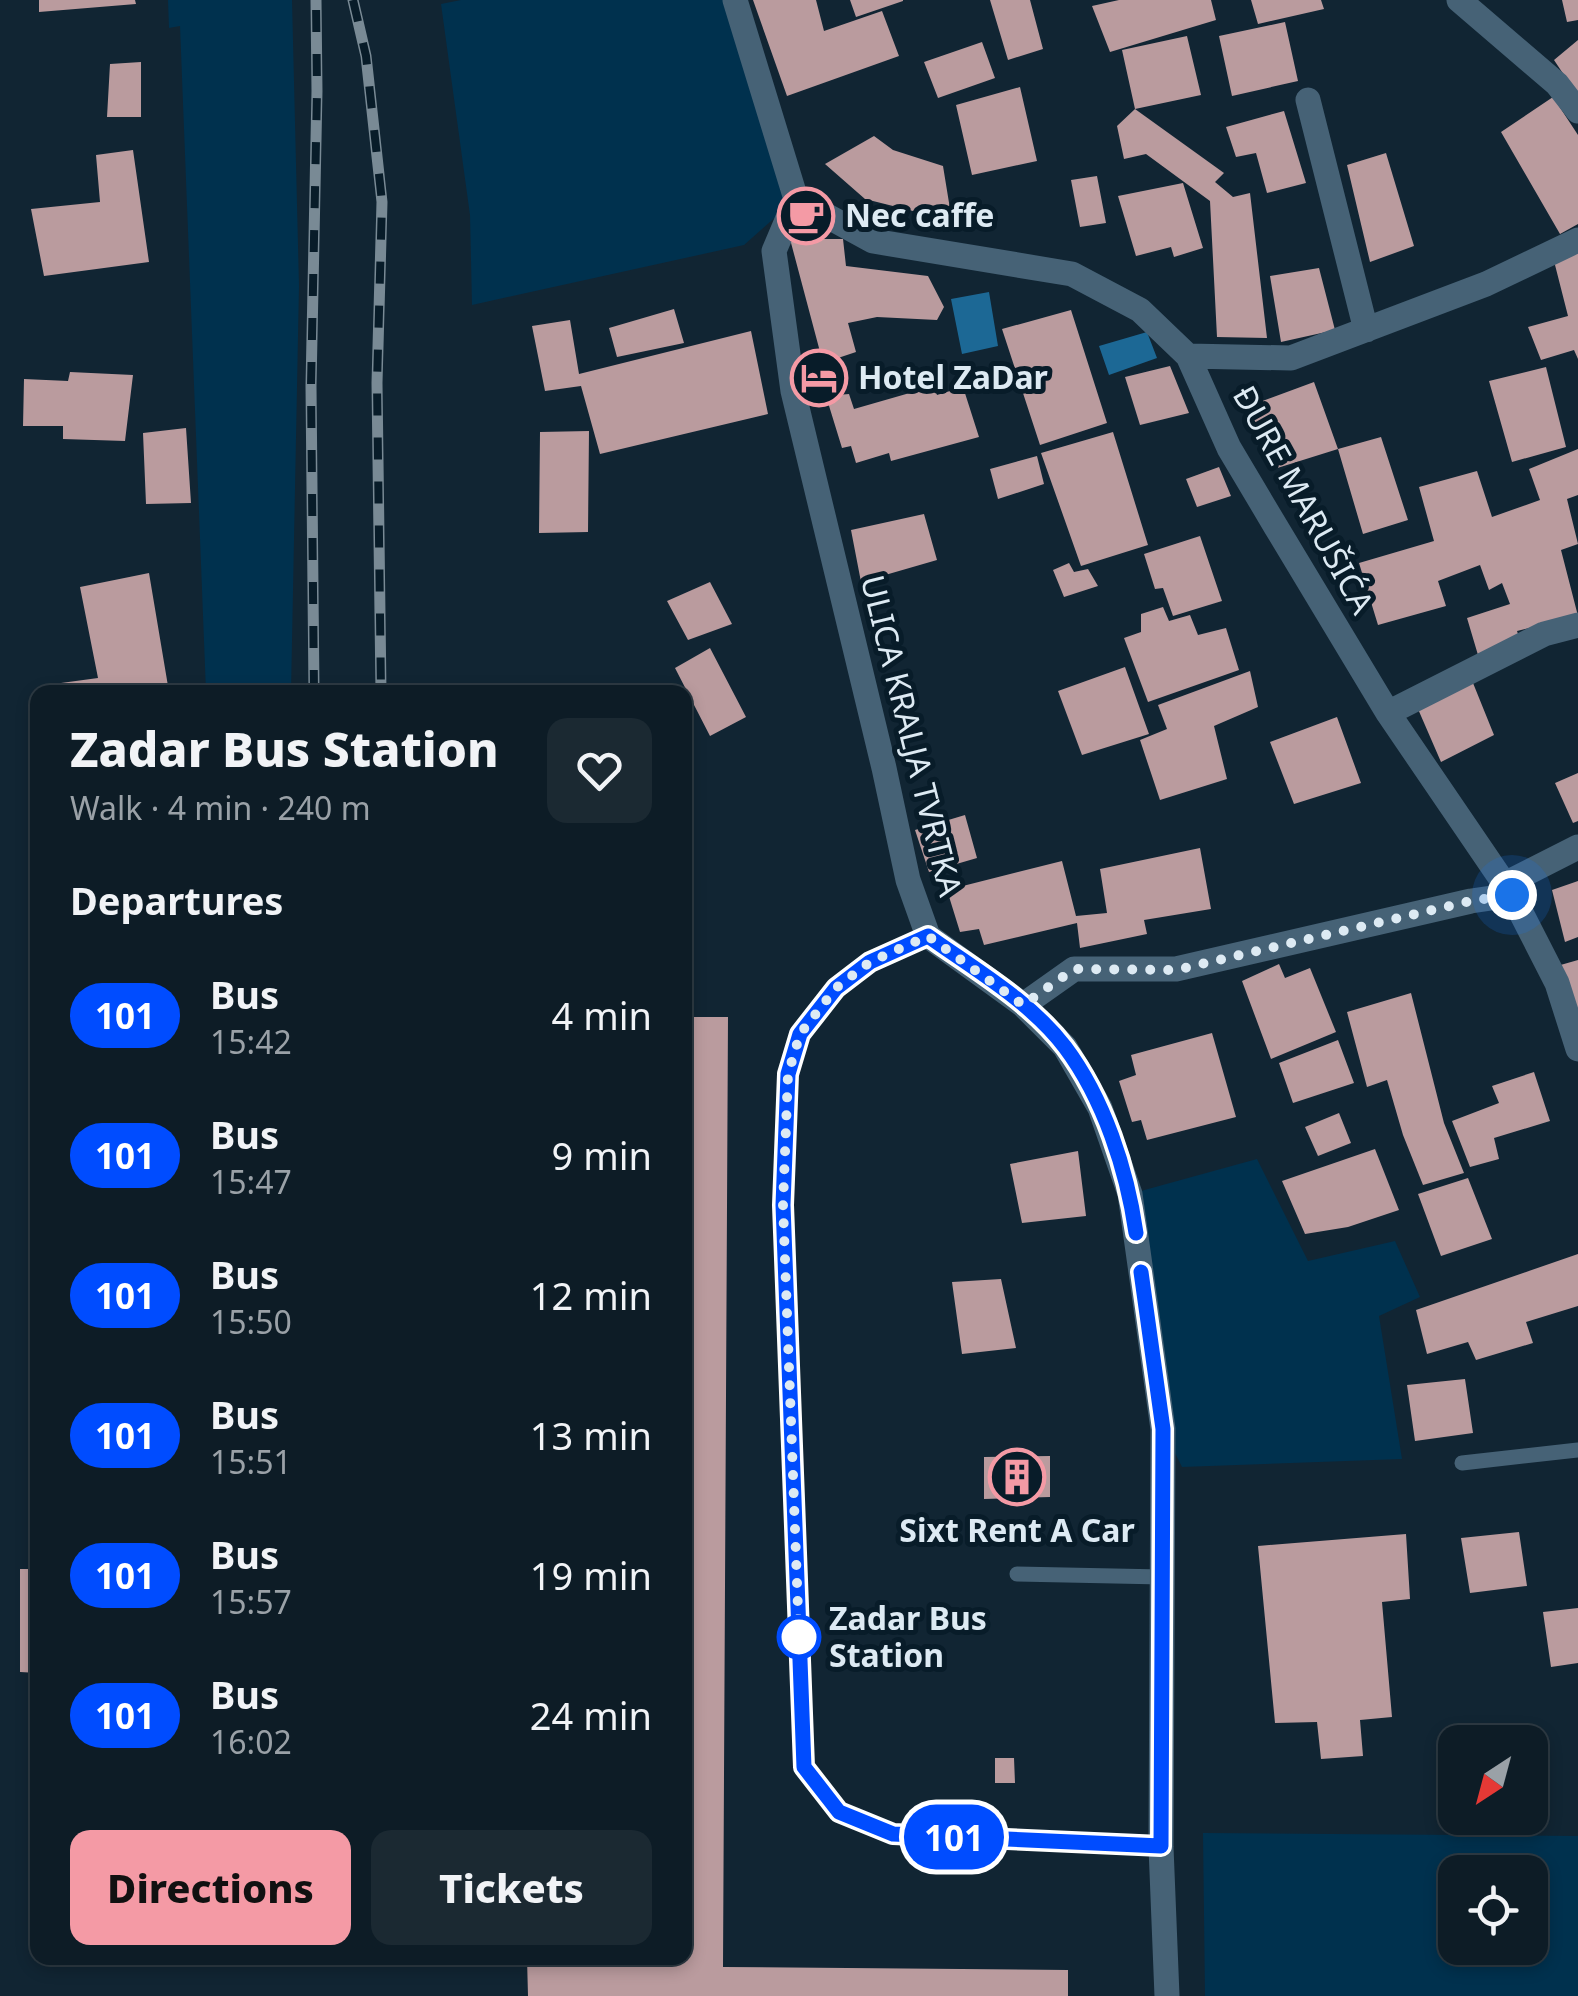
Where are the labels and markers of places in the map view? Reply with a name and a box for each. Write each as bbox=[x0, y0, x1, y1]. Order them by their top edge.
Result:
cafe icon: Nec caffe bbox=[776, 186, 836, 246]
place label: Nec caffe bbox=[845, 193, 994, 236]
hotel icon: Hotel ZaDar bbox=[789, 348, 849, 408]
place label: Hotel ZaDar bbox=[858, 355, 1048, 398]
building icon: Sixt Rent A Car bbox=[987, 1447, 1047, 1507]
place label: Sixt Rent A Car bbox=[899, 1508, 1135, 1551]
place label: Zadar Bus Station bbox=[829, 1596, 987, 1676]
marker: Zadar Bus Station bbox=[778, 1616, 820, 1658]

